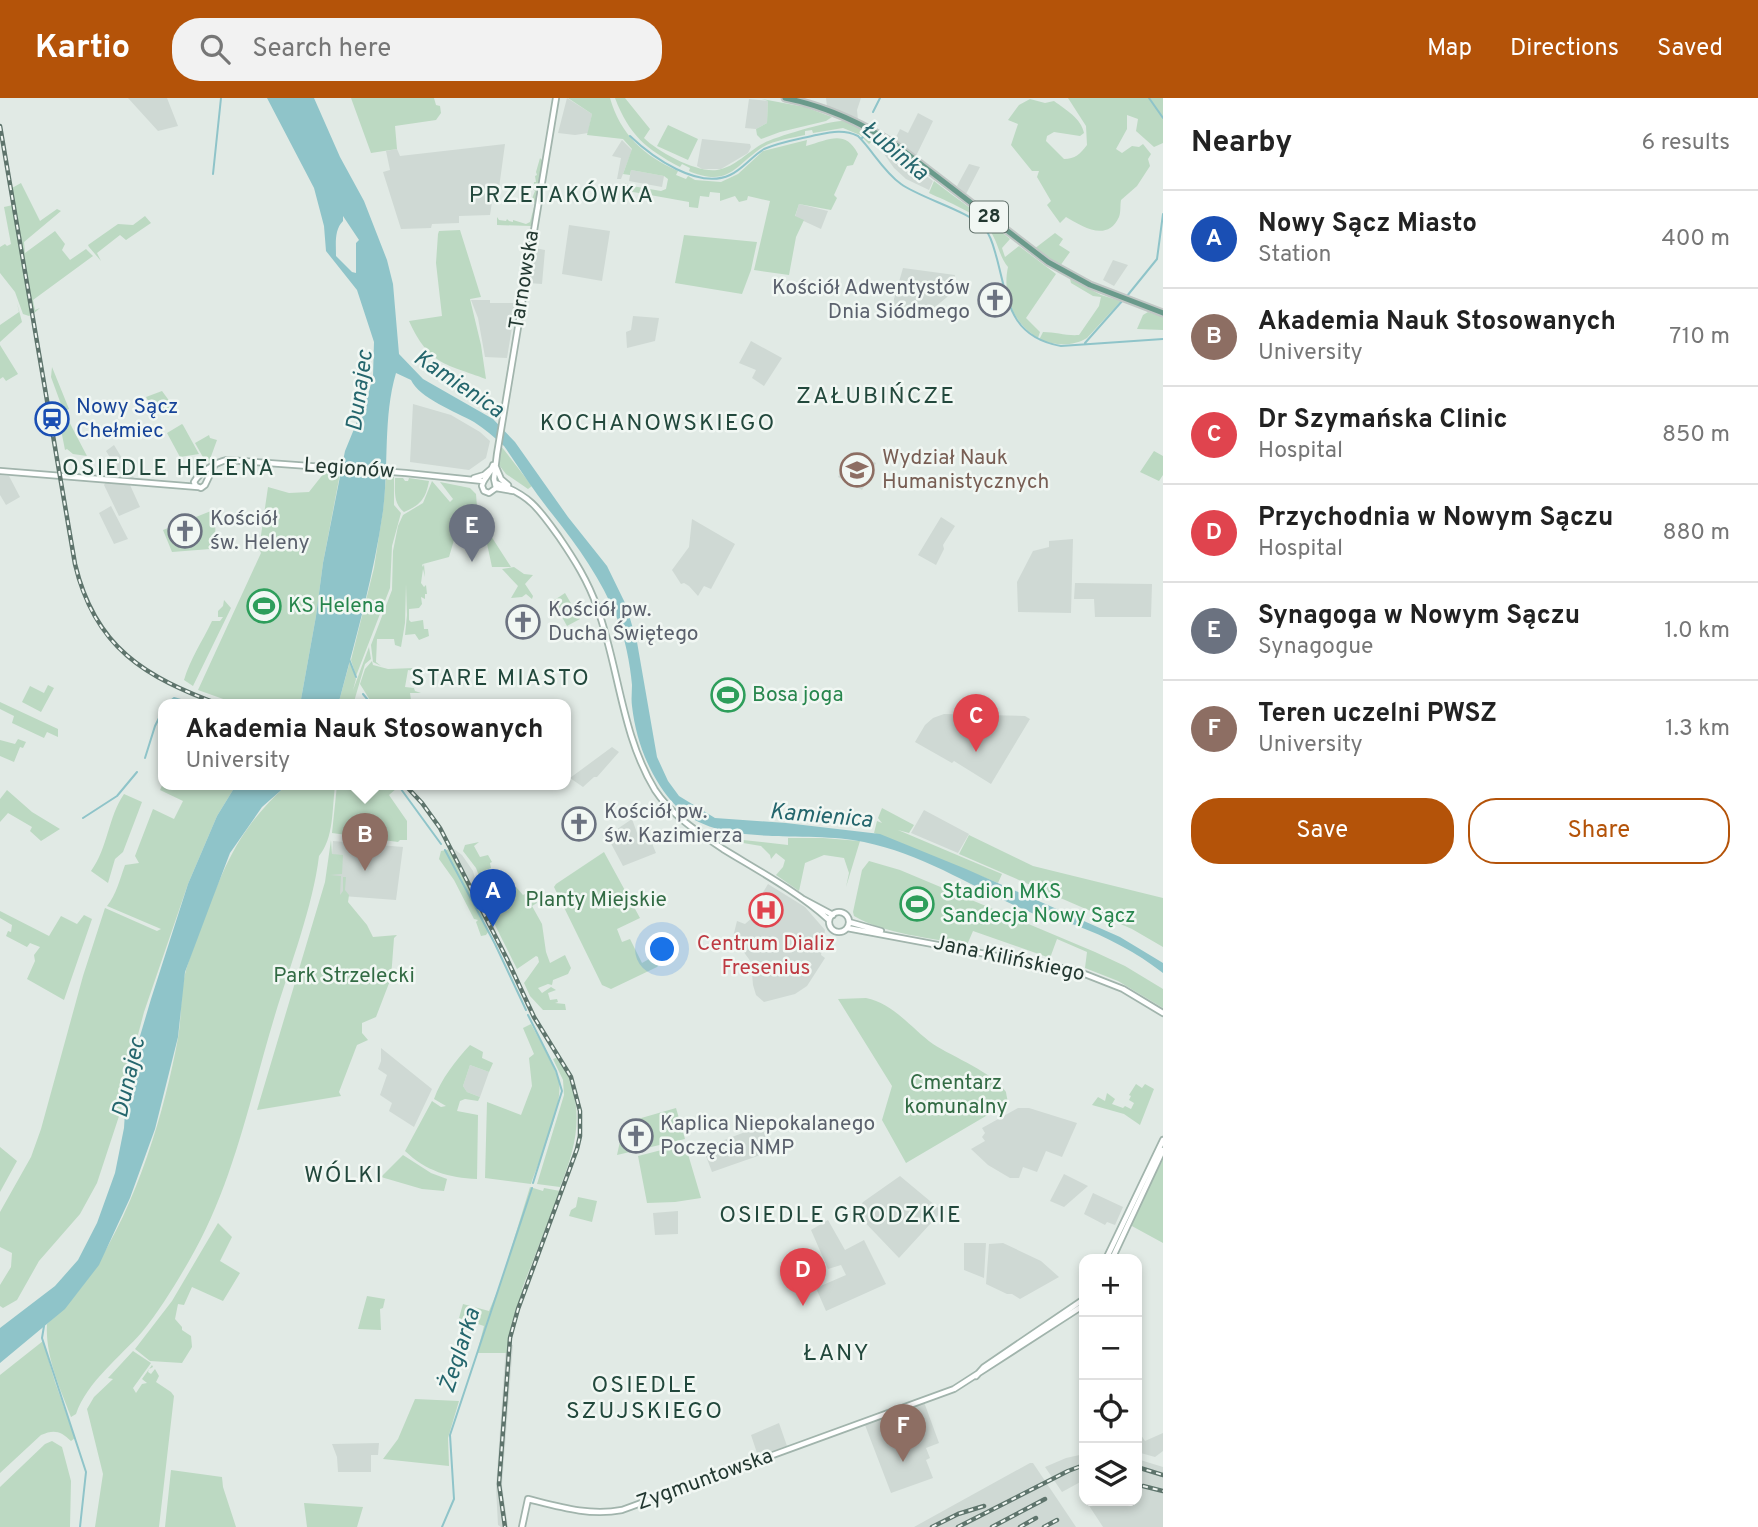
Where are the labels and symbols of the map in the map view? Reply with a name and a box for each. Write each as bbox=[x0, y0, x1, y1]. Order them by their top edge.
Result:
water label: Łubinka bbox=[855, 116, 933, 188]
district label: PRZETAKÓWKA bbox=[469, 180, 655, 211]
road number: 28 bbox=[970, 202, 1008, 232]
street label: Tarnowska bbox=[504, 228, 546, 332]
place label: Kościół Adwentystów Dnia Siódmego bbox=[772, 275, 970, 326]
church icon: Kościół Adwentystów Dnia Siódmego bbox=[976, 281, 1014, 319]
water label: Kamienica bbox=[407, 344, 509, 426]
water label: Dunajec bbox=[341, 347, 381, 434]
district label: ZAŁUBIŃCZE bbox=[796, 382, 956, 412]
place label: Nowy Sącz Chełmiec bbox=[76, 394, 178, 445]
station icon: Nowy Sącz Chełmiec bbox=[33, 400, 71, 438]
district label: KOCHANOWSKIEGO bbox=[540, 410, 776, 439]
place label: Wydział Nauk Humanistycznych bbox=[882, 445, 1049, 496]
school or university icon: Wydział Nauk Humanistycznych bbox=[838, 451, 876, 489]
street label: Legionów bbox=[303, 452, 395, 486]
district label: OSIEDLE HELENA bbox=[62, 455, 276, 484]
pin: E bbox=[449, 504, 495, 562]
place label: Kościół św. Heleny bbox=[210, 506, 310, 557]
church icon: Kościół św. Heleny bbox=[166, 512, 204, 550]
sports icon: KS Helena bbox=[245, 587, 283, 625]
place label: KS Helena bbox=[288, 593, 385, 620]
place label: Kościół pw. Ducha Świętego bbox=[548, 597, 699, 648]
church icon: Kościół pw. Ducha Świętego bbox=[504, 603, 542, 641]
district label: STARE MIASTO bbox=[411, 665, 591, 694]
sports icon: Bosa joga bbox=[709, 676, 747, 714]
place label: Bosa joga bbox=[752, 682, 844, 709]
pin: C bbox=[953, 694, 999, 752]
water label: Kamienica bbox=[768, 798, 874, 836]
place label: Kościół pw. św. Kazimierza bbox=[604, 799, 742, 850]
church icon: Kościół pw. św. Kazimierza bbox=[560, 805, 598, 843]
pin: B bbox=[342, 813, 388, 871]
pin: A bbox=[470, 869, 516, 927]
place label: Stadion MKS Sandecja Nowy Sącz bbox=[942, 879, 1136, 930]
sports icon: Stadion MKS Sandecja Nowy Sącz bbox=[898, 885, 936, 923]
park label: Planty Miejskie bbox=[525, 887, 667, 914]
hospital icon: Centrum Dializ Fresenius bbox=[747, 891, 785, 929]
street label: Jana Kilińskiego bbox=[931, 930, 1087, 988]
place label: Centrum Dializ Fresenius bbox=[697, 931, 835, 982]
your location bbox=[645, 932, 679, 966]
park label: Park Strzelecki bbox=[273, 963, 415, 990]
water label: Dunajec bbox=[107, 1034, 154, 1121]
park label: Cmentarz komunalny bbox=[904, 1070, 1008, 1121]
place label: Kaplica Niepokalanego Poczęcia NMP bbox=[660, 1111, 875, 1162]
church icon: Kaplica Niepokalanego Poczęcia NMP bbox=[617, 1117, 655, 1155]
district label: WÓLKI bbox=[304, 1160, 384, 1191]
district label: OSIEDLE GRODZKIE bbox=[719, 1202, 963, 1231]
pin: D bbox=[780, 1248, 826, 1306]
water label: Żeglarka bbox=[433, 1304, 488, 1397]
district label: ŁANY bbox=[804, 1340, 871, 1369]
district label: OSIEDLE SZUJSKIEGO bbox=[566, 1372, 724, 1427]
pin: F bbox=[880, 1404, 926, 1462]
street label: Zygmuntowska bbox=[633, 1443, 777, 1517]

